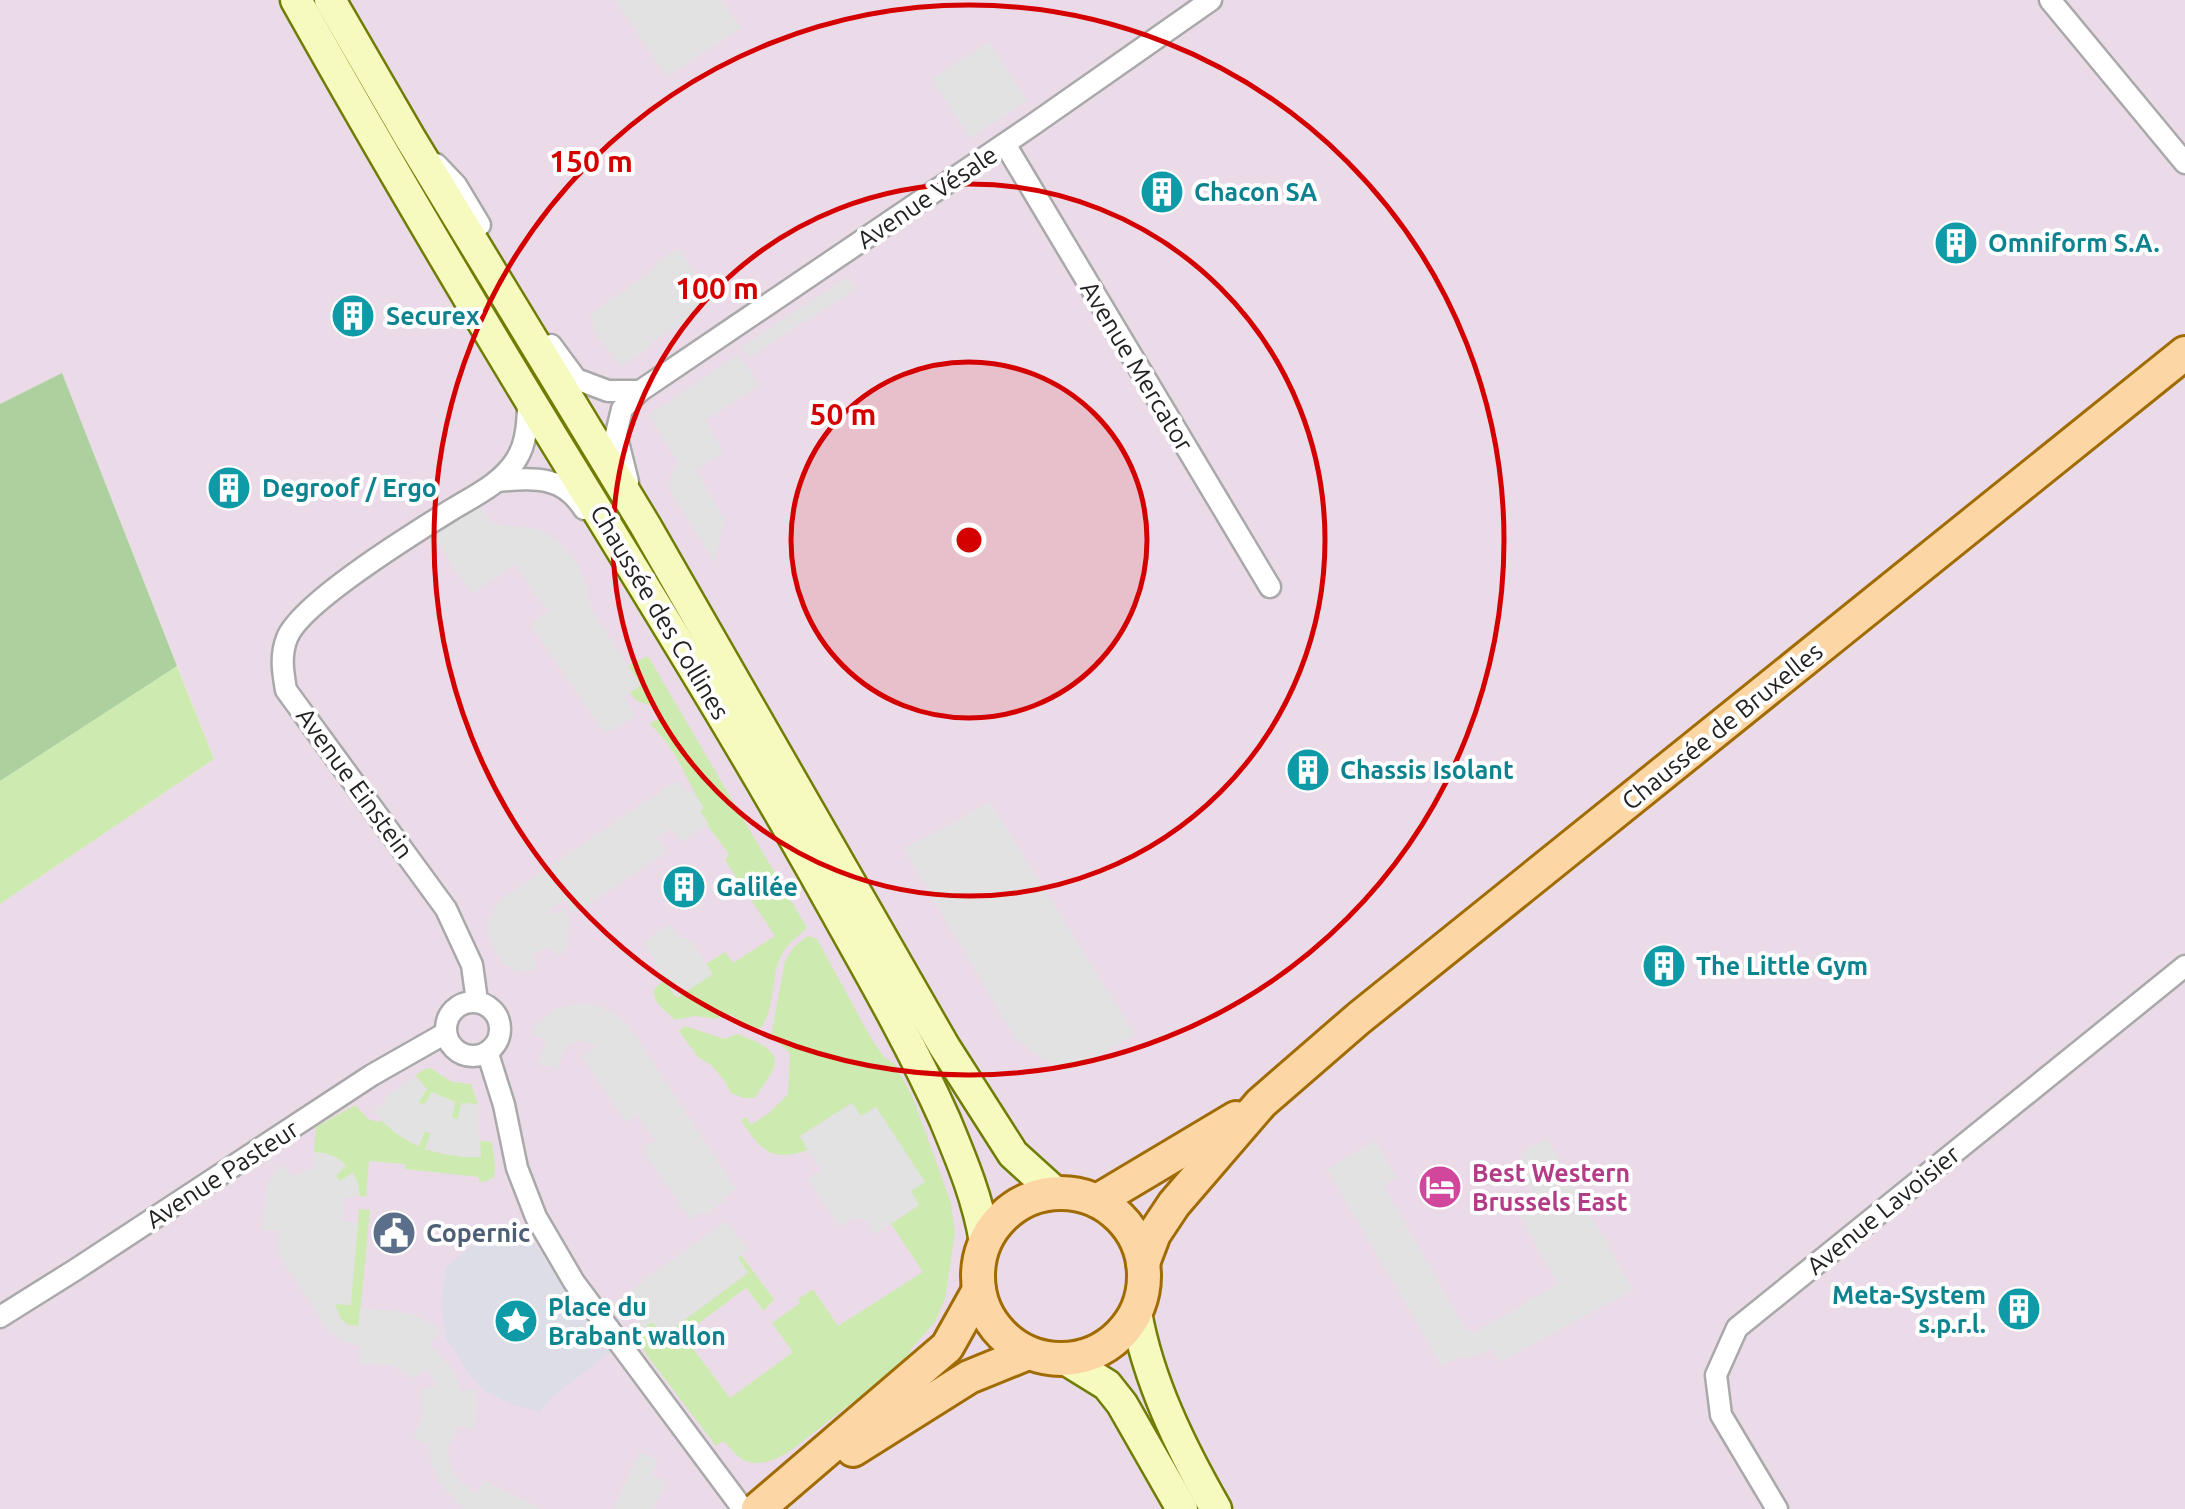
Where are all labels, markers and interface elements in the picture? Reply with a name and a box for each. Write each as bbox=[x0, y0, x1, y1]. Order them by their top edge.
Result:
street label: Avenue Vésale bbox=[852, 140, 1002, 254]
text: 150 m bbox=[549, 144, 633, 178]
building icon: Chacon SA bbox=[1139, 169, 1185, 215]
place label: Chacon SA bbox=[1194, 178, 1318, 206]
building icon: Omniform S.A. bbox=[1933, 220, 1979, 266]
place label: Omniform S.A. bbox=[1988, 229, 2160, 257]
text: 100 m bbox=[675, 271, 759, 305]
street label: Avenue Mercator bbox=[1075, 276, 1199, 456]
building icon: Securex bbox=[330, 293, 376, 339]
place label: Securex bbox=[386, 302, 480, 330]
text: 50 m bbox=[810, 397, 876, 431]
building icon: Degroof / Ergo bbox=[206, 465, 252, 511]
place label: Degroof / Ergo bbox=[262, 474, 437, 502]
street label: Chaussée des Collines bbox=[585, 500, 735, 724]
centre of rings bbox=[951, 522, 987, 558]
street label: Chaussée de Bruxelles bbox=[1616, 637, 1828, 815]
street label: Avenue Einstein bbox=[291, 702, 419, 864]
building icon: Chassis Isolant bbox=[1285, 747, 1331, 793]
place label: Chassis Isolant bbox=[1340, 756, 1514, 784]
building icon: Galilée bbox=[661, 864, 707, 910]
place label: Galilée bbox=[716, 873, 798, 901]
building icon: The Little Gym bbox=[1641, 943, 1687, 989]
place label: The Little Gym bbox=[1696, 952, 1868, 980]
street label: Avenue Pasteur bbox=[141, 1114, 304, 1234]
street label: Avenue Lavoisier bbox=[1801, 1139, 1965, 1280]
place label: Best Western Brussels East bbox=[1472, 1159, 1630, 1216]
hotel icon: Best Western Brussels East bbox=[1417, 1164, 1463, 1210]
public building icon: Copernic bbox=[371, 1210, 417, 1256]
place label: Copernic bbox=[426, 1219, 530, 1247]
place label: Meta-System s.p.r.l. bbox=[1832, 1281, 1986, 1338]
building icon: Meta-System s.p.r.l. bbox=[1996, 1286, 2042, 1332]
place label: Place du Brabant wallon bbox=[548, 1293, 726, 1350]
place icon: Place du Brabant wallon bbox=[493, 1298, 539, 1344]

